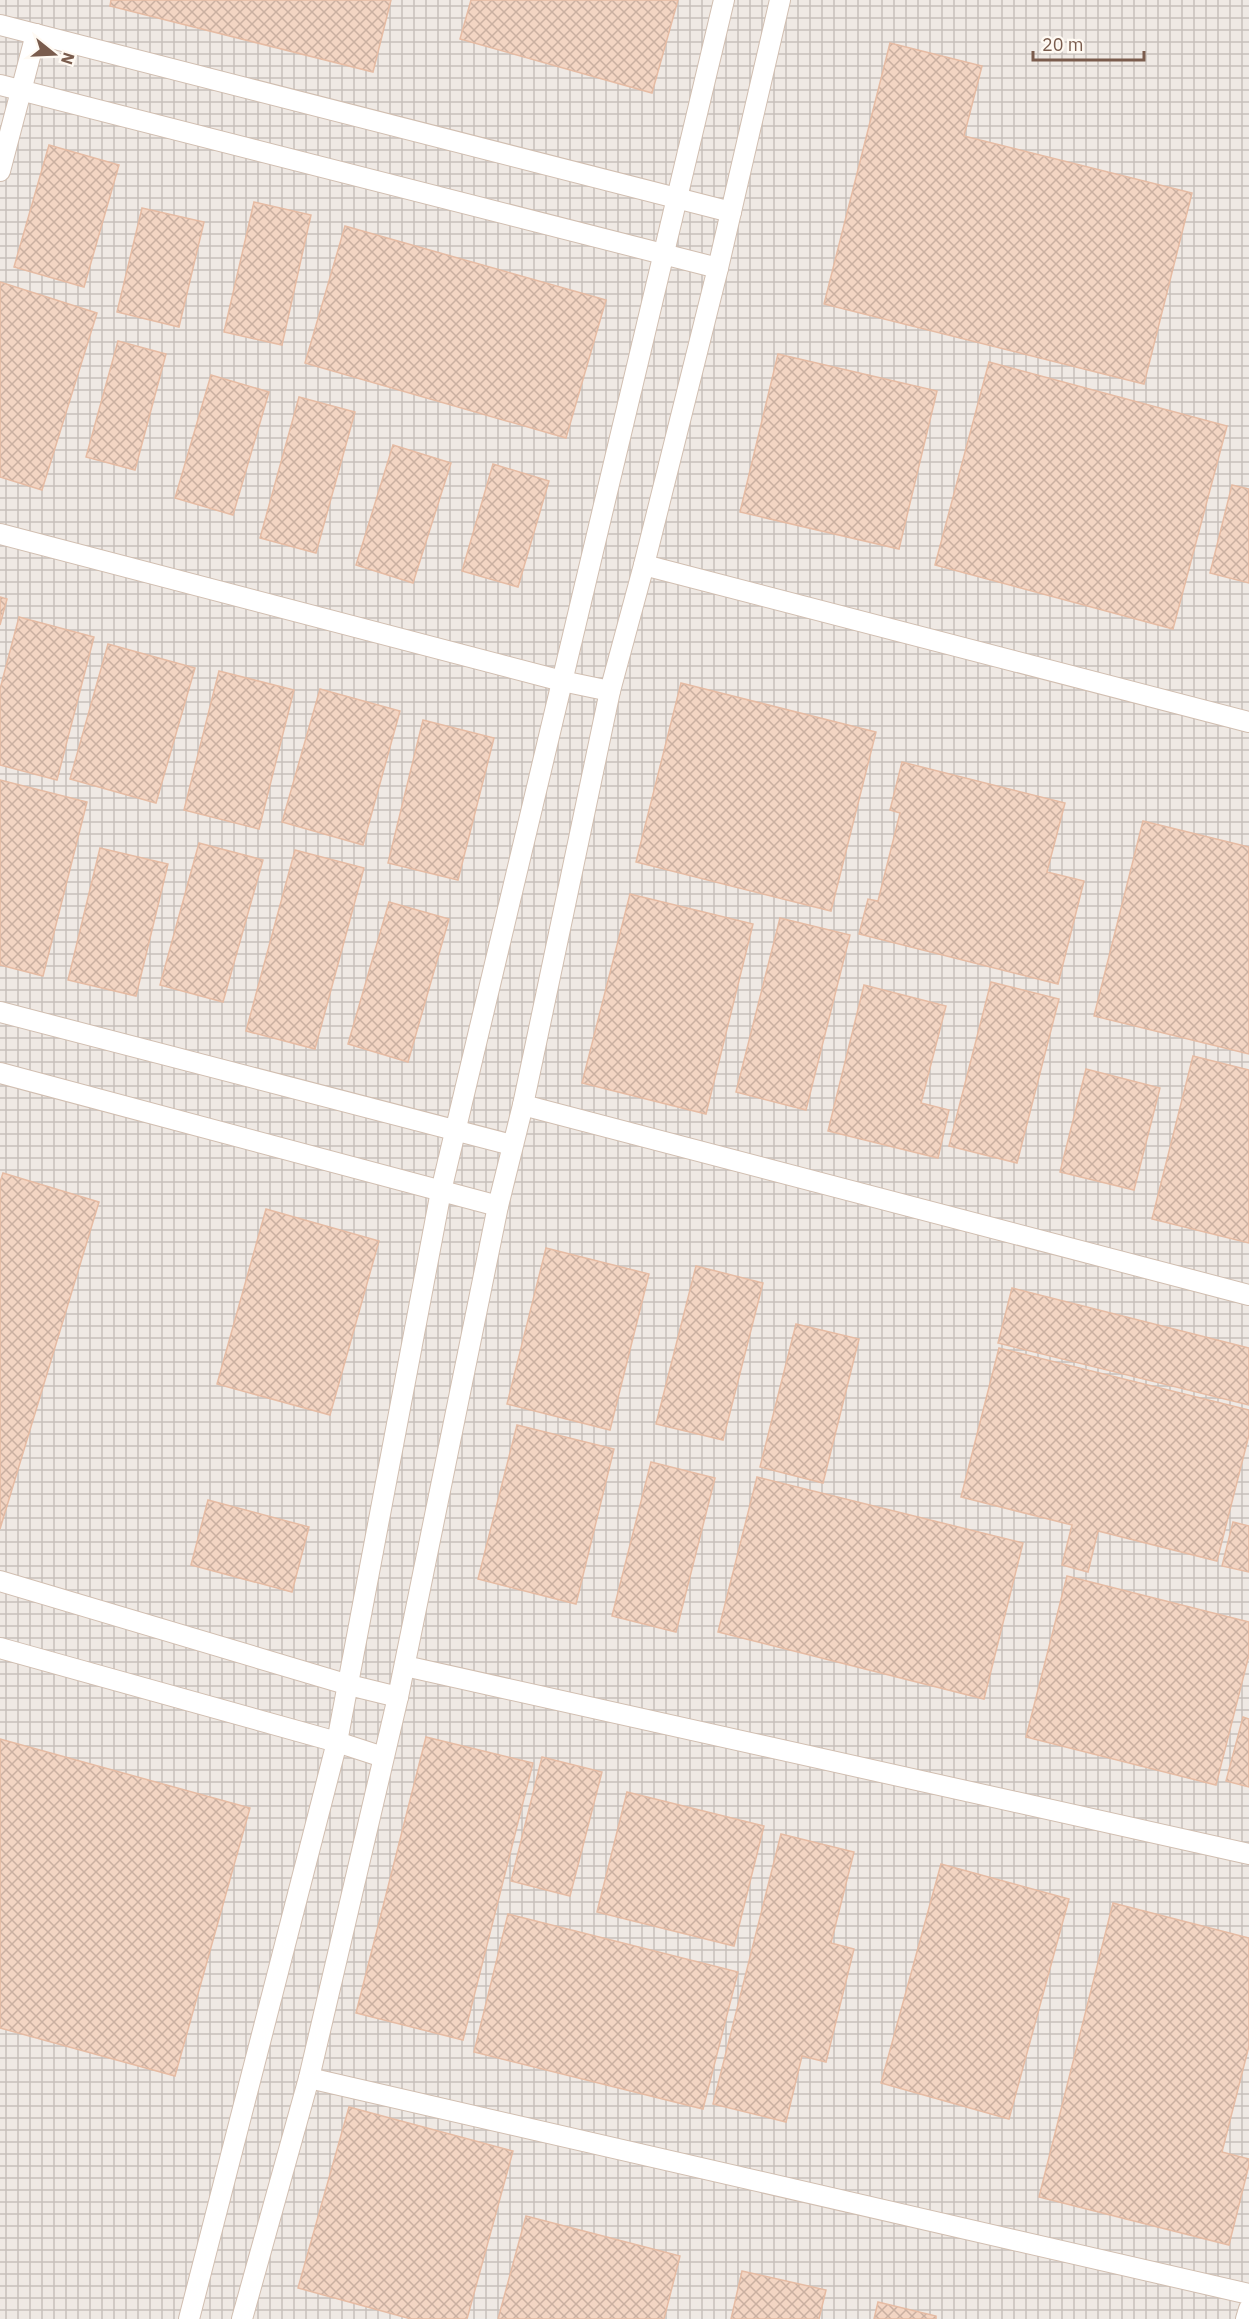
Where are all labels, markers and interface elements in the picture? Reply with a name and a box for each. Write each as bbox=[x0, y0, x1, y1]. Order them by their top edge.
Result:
north arrow bbox=[24, 24, 84, 84]
scale bar bbox=[1033, 24, 1144, 62]
text: 20 m bbox=[1042, 33, 1084, 56]
text: N bbox=[57, 50, 80, 67]

